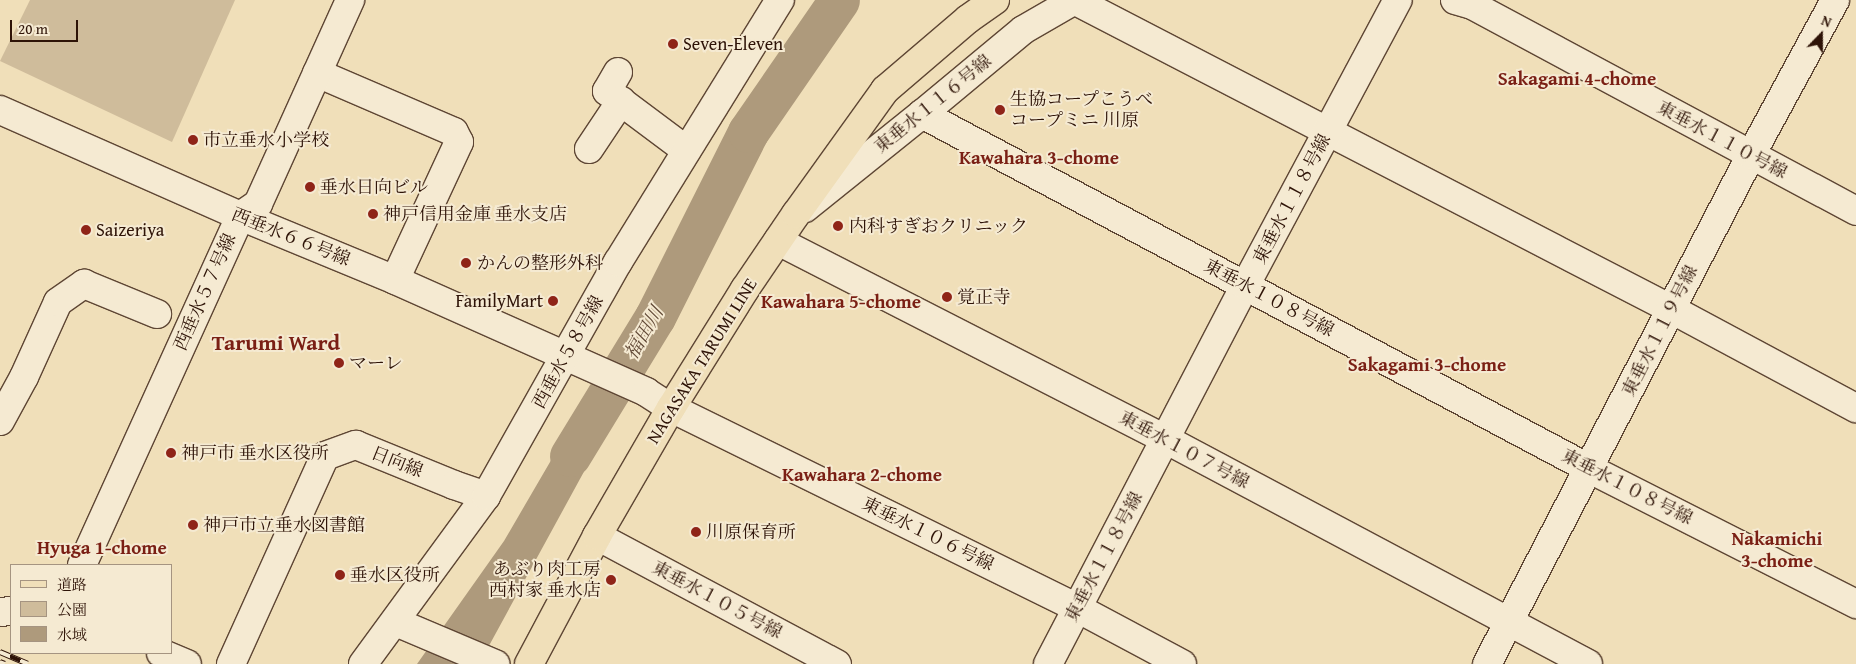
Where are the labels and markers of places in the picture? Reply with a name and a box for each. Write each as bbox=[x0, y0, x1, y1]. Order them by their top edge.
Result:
place label: Seven-Eleven bbox=[683, 33, 783, 55]
marker: Seven-Eleven bbox=[667, 38, 679, 50]
place label: 生協コープこうべ コープミニ 川原 bbox=[1010, 89, 1154, 132]
marker: 生協コープこうべ コープミニ 川原 bbox=[994, 104, 1006, 116]
place label: 市立垂水小学校 bbox=[203, 129, 329, 151]
marker: 市立垂水小学校 bbox=[187, 134, 199, 146]
place label: 垂水日向ビル bbox=[320, 176, 428, 198]
marker: 垂水日向ビル bbox=[304, 181, 316, 193]
place label: 神戸信用金庫 垂水支店 bbox=[383, 203, 567, 225]
marker: 神戸信用金庫 垂水支店 bbox=[367, 208, 379, 220]
place label: 内科すぎおクリニック bbox=[849, 215, 1029, 237]
place label: Saizeriya bbox=[96, 219, 164, 241]
marker: 内科すぎおクリニック bbox=[831, 219, 845, 233]
marker: Saizeriya bbox=[80, 224, 92, 236]
place label: かんの整形外科 bbox=[477, 252, 603, 274]
marker: かんの整形外科 bbox=[459, 256, 473, 270]
place label: 覚正寺 bbox=[957, 286, 1011, 308]
place label: FamilyMart bbox=[456, 290, 543, 312]
marker: 覚正寺 bbox=[941, 291, 953, 303]
marker: FamilyMart bbox=[547, 295, 559, 307]
place label: マーレ bbox=[349, 352, 403, 374]
marker: マーレ bbox=[333, 357, 345, 369]
place label: 神戸市 垂水区役所 bbox=[181, 442, 329, 464]
marker: 神戸市 垂水区役所 bbox=[165, 447, 177, 459]
place label: 神戸市立垂水図書館 bbox=[203, 514, 365, 536]
marker: 神戸市立垂水図書館 bbox=[187, 519, 199, 531]
place label: 川原保育所 bbox=[706, 521, 796, 543]
marker: 川原保育所 bbox=[690, 526, 702, 538]
place label: あぶり肉工房 西村家 垂水店 bbox=[489, 559, 601, 602]
place label: 垂水区役所 bbox=[350, 564, 440, 586]
marker: 垂水区役所 bbox=[334, 569, 346, 581]
marker: あぶり肉工房 西村家 垂水店 bbox=[605, 574, 617, 586]

